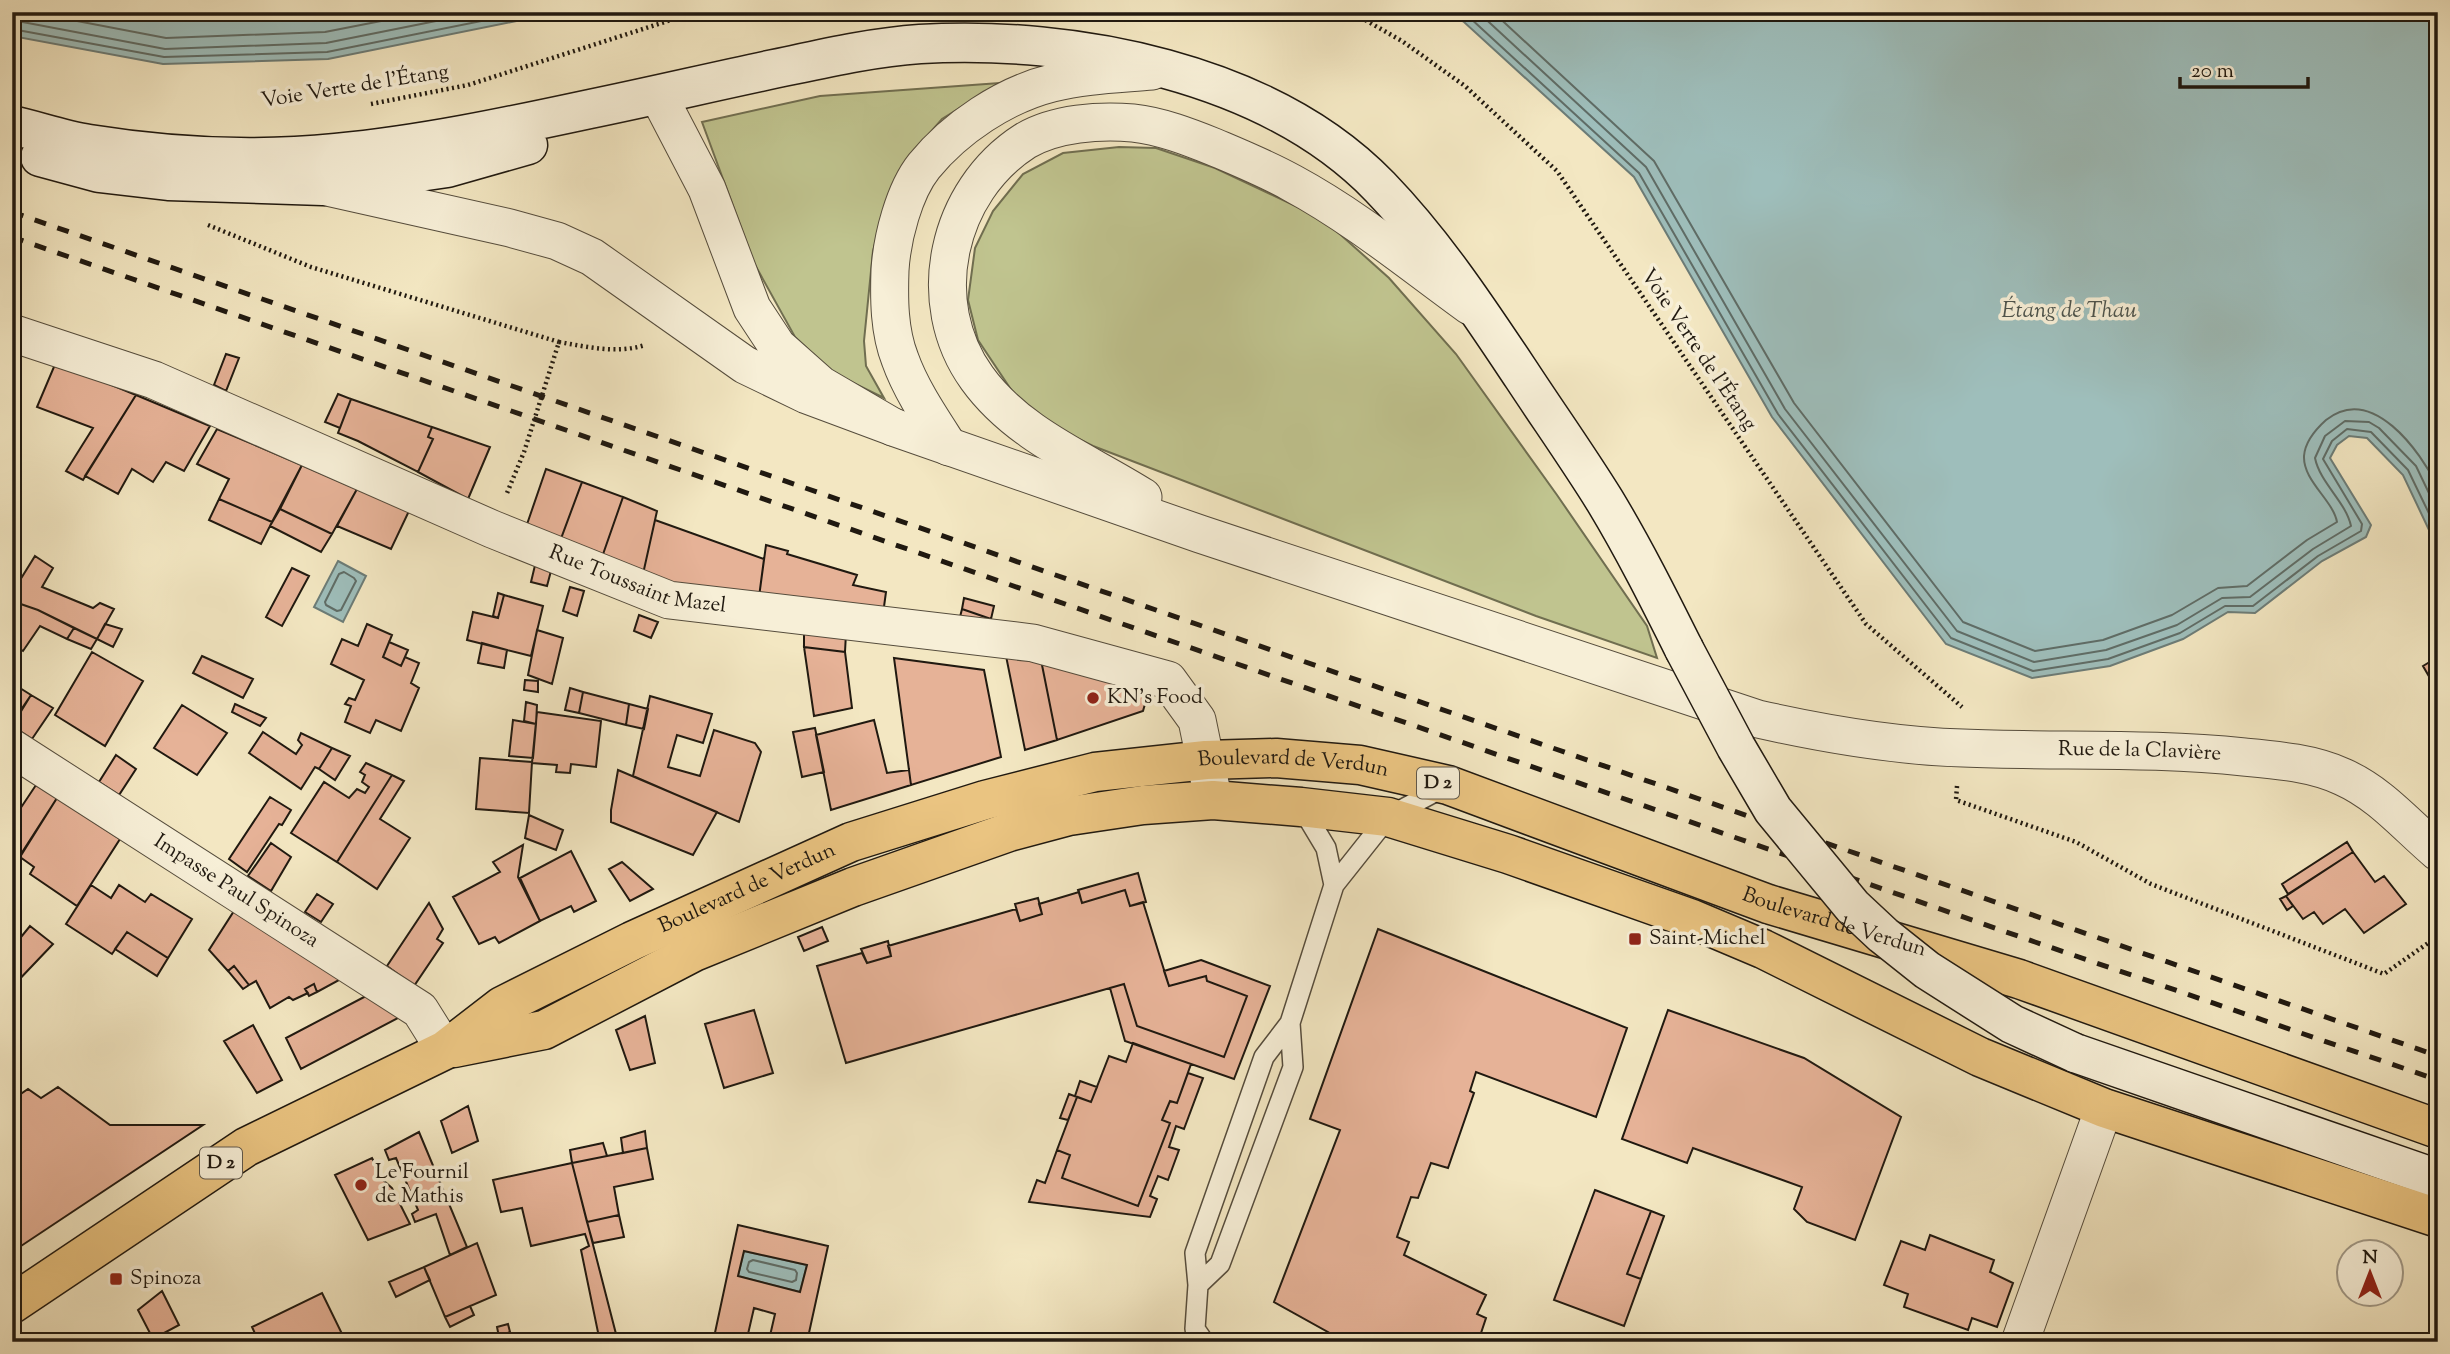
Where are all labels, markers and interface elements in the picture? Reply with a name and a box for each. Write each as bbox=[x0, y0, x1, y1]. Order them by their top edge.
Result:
scale bar bbox=[2180, 46, 2308, 90]
street label: Voie Verte de l'Étang bbox=[259, 57, 451, 117]
text: 20 m bbox=[2191, 57, 2234, 87]
street label: Voie Verte de l'Étang bbox=[1633, 263, 1763, 437]
water label: Étang de Thau bbox=[2001, 295, 2137, 328]
street label: Rue Toussaint Mazel bbox=[544, 538, 728, 622]
place label: KN's Food bbox=[1107, 683, 1203, 713]
marker: KN's Food bbox=[1085, 690, 1101, 706]
street label: Rue de la Clavière bbox=[2058, 735, 2222, 770]
street label: Boulevard de Verdun bbox=[1196, 743, 1391, 786]
road number: D 2 bbox=[1417, 768, 1459, 798]
street label: Impasse Paul Spinoza bbox=[147, 827, 325, 956]
street label: Boulevard de Verdun bbox=[654, 836, 841, 942]
street label: Boulevard de Verdun bbox=[1737, 881, 1930, 965]
place label: Saint-Michel bbox=[1649, 924, 1766, 954]
marker: Saint-Michel bbox=[1627, 931, 1643, 947]
road number: D 2 bbox=[200, 1148, 242, 1178]
place label: Le Fournil de Mathis bbox=[375, 1158, 469, 1212]
marker: Le Fournil de Mathis bbox=[353, 1177, 369, 1193]
north arrow bbox=[2334, 1238, 2404, 1308]
text: N bbox=[2362, 1245, 2378, 1272]
place label: Spinoza bbox=[130, 1264, 202, 1294]
marker: Spinoza bbox=[108, 1271, 124, 1287]

